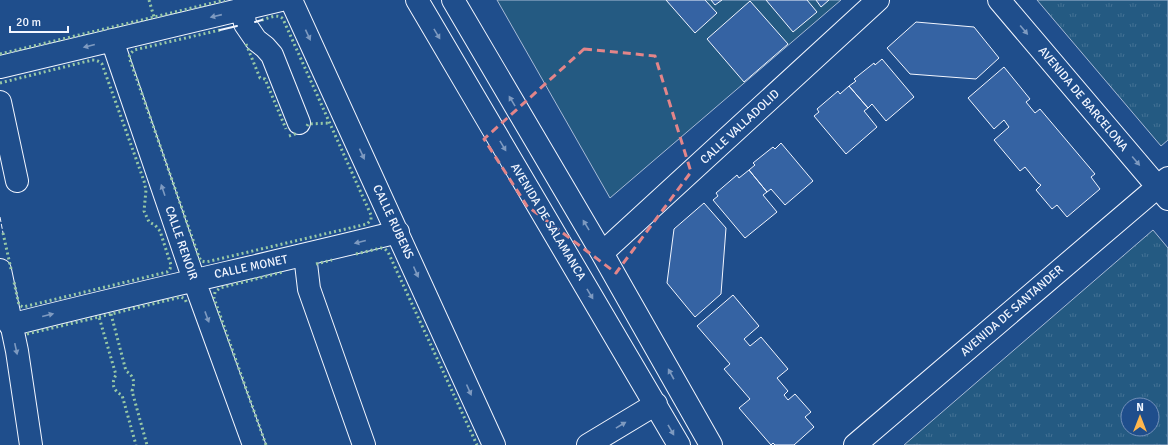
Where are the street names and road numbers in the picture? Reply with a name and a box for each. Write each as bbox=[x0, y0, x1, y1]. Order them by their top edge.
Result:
street label: AVENIDA DE BARCELONA bbox=[1035, 44, 1132, 155]
street label: CALLE VALLADOLID bbox=[697, 86, 783, 167]
street label: AVENIDA DE SALAMANCA bbox=[507, 161, 589, 284]
street label: CALLE RUBENS bbox=[369, 182, 417, 262]
street label: CALLE RENOIR bbox=[161, 204, 201, 282]
street label: CALLE MONET bbox=[213, 252, 289, 282]
street label: AVENIDA DE SANTANDER bbox=[957, 262, 1067, 360]

